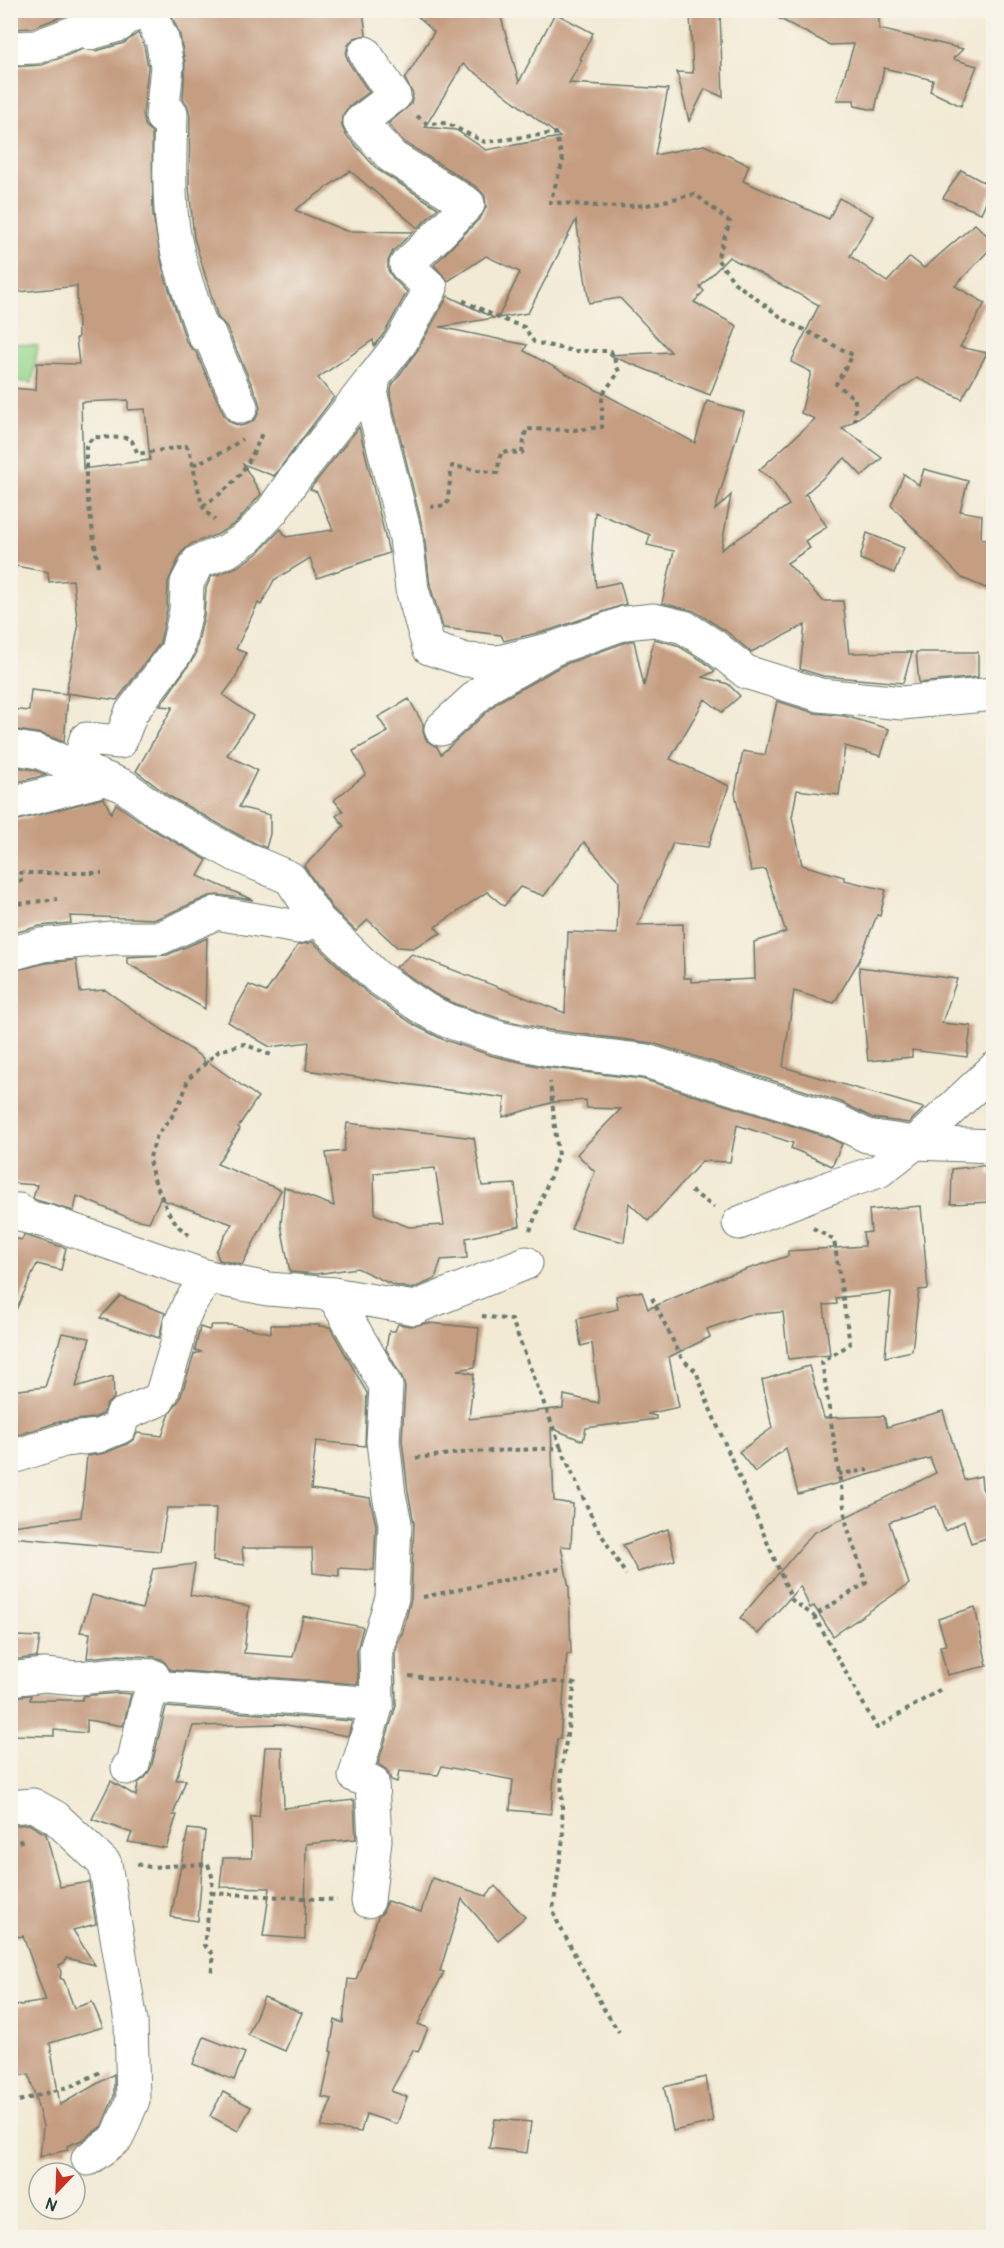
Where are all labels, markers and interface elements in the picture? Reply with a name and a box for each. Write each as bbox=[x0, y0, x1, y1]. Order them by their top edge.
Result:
north arrow bbox=[27, 2161, 87, 2221]
text: N bbox=[42, 2192, 60, 2215]

